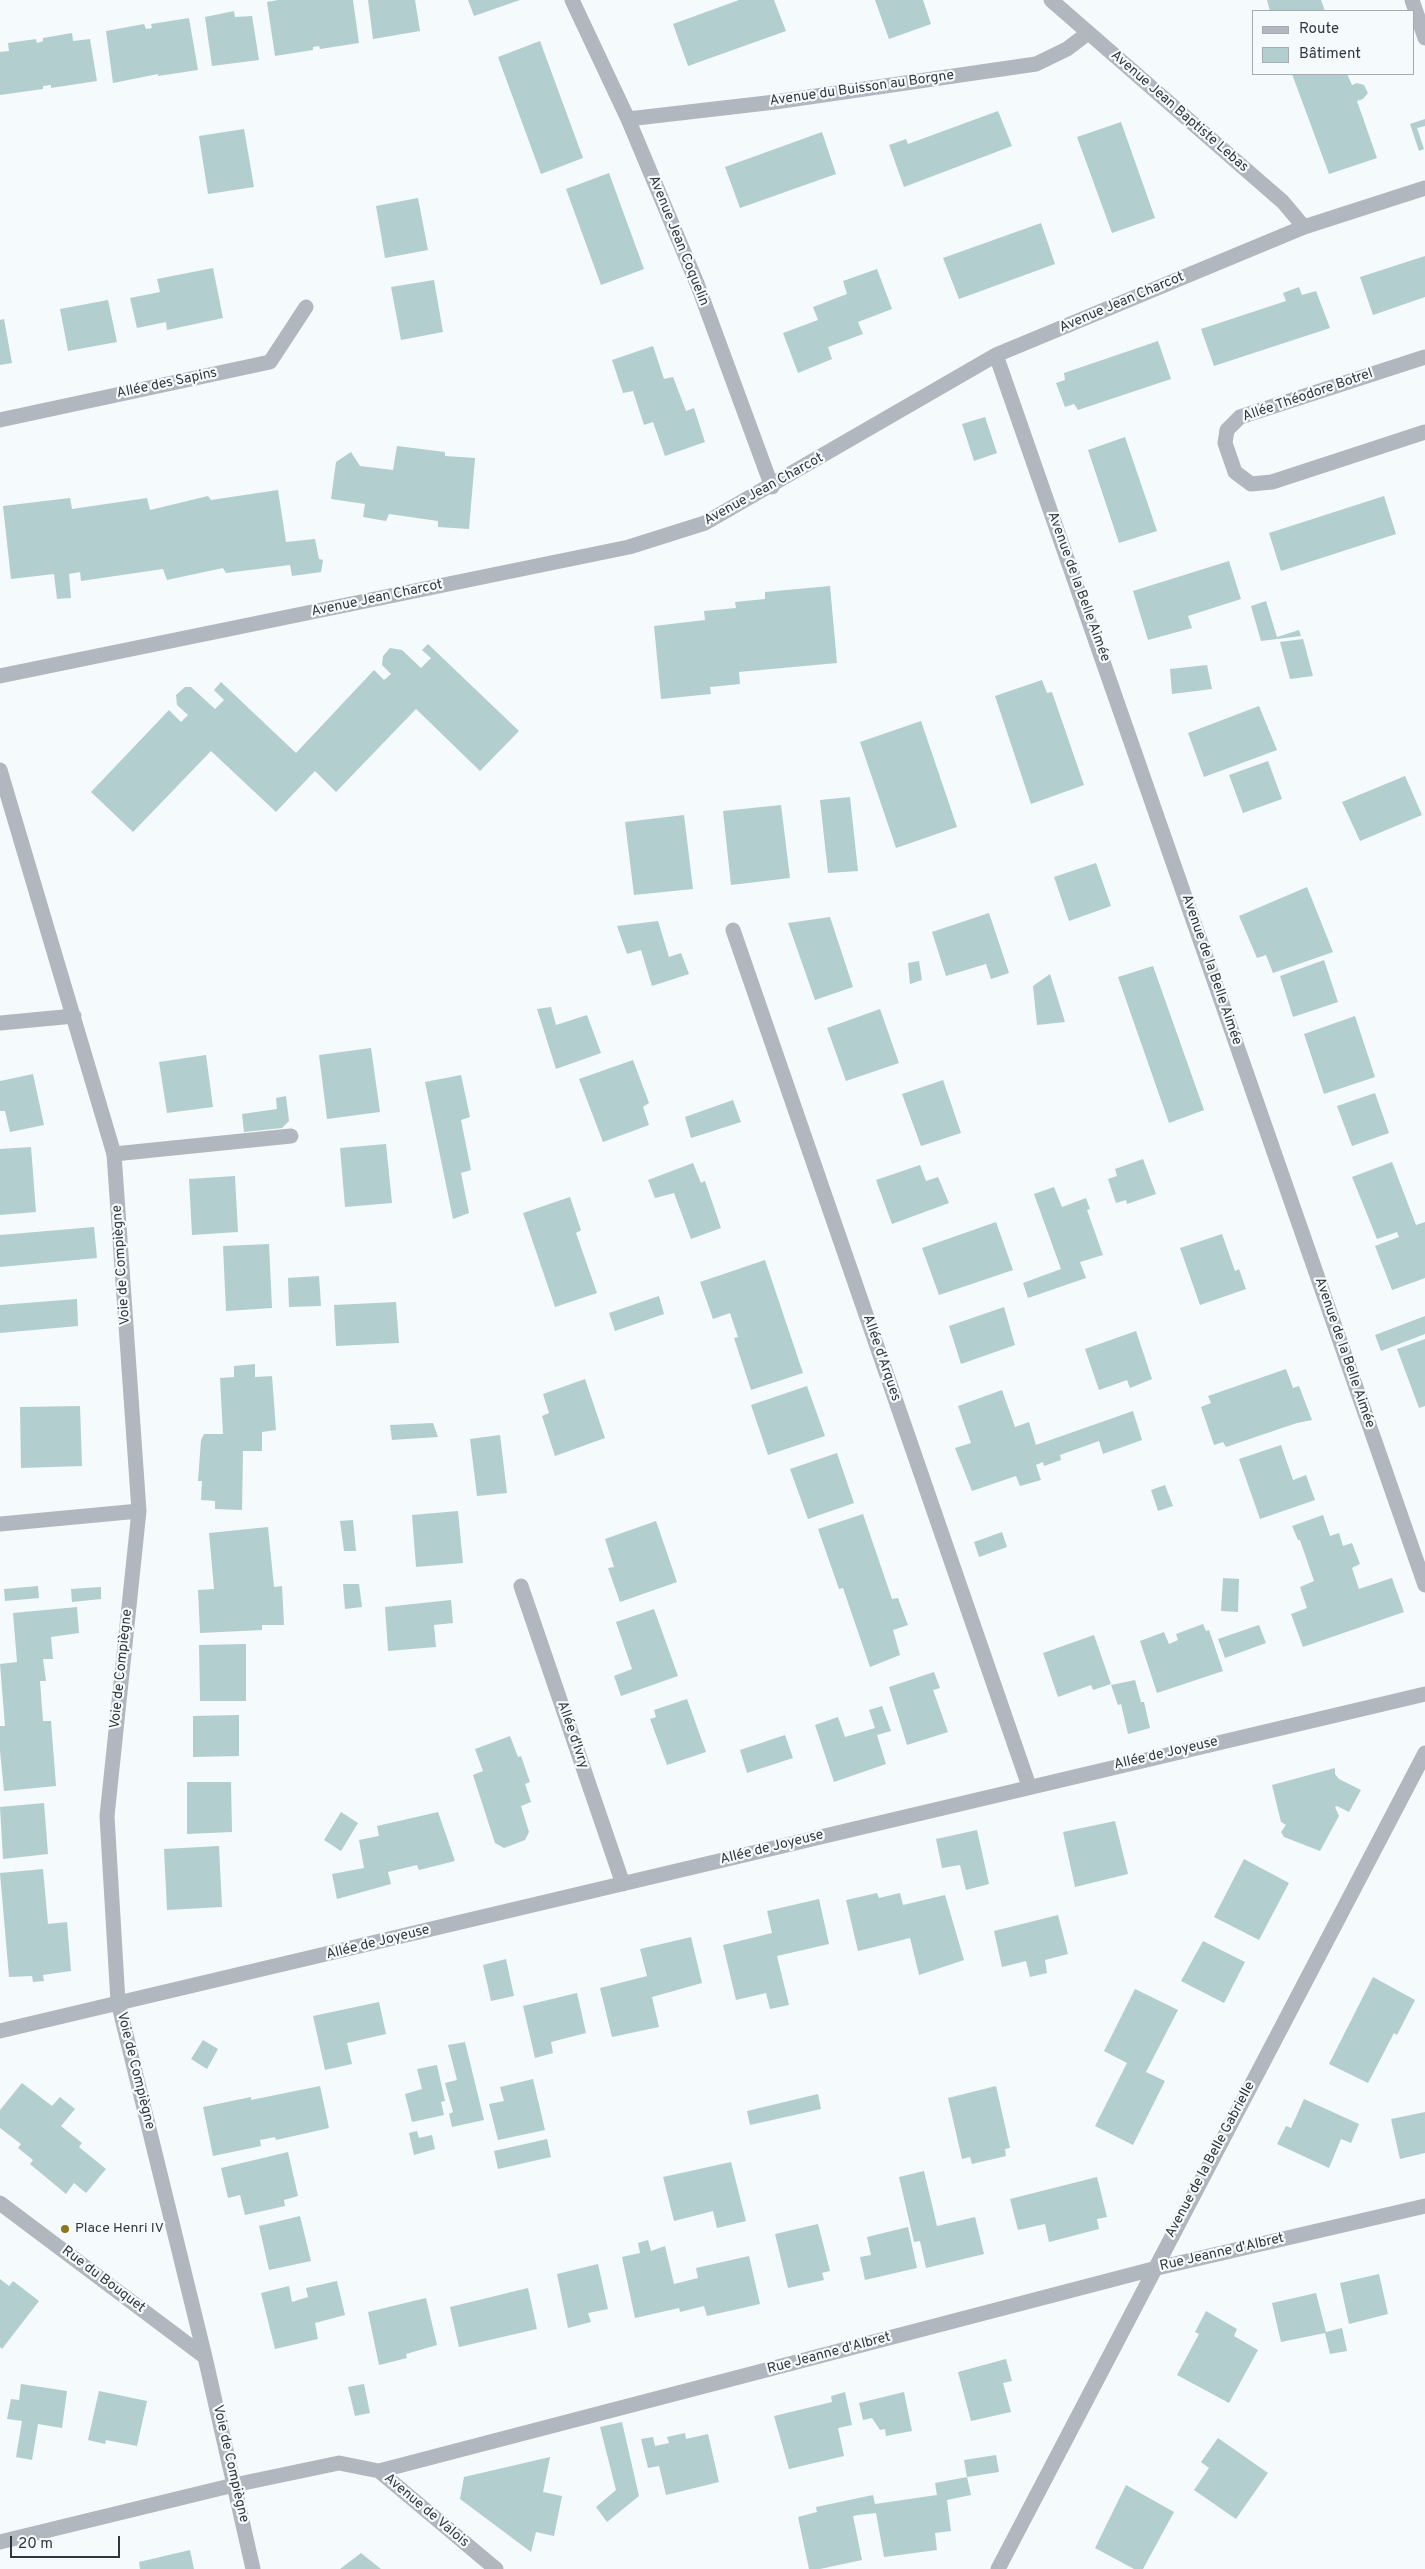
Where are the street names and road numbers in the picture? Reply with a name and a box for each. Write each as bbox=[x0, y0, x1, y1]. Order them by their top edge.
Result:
street label: Avenue Jean Baptiste Lebas bbox=[1107, 48, 1251, 176]
street label: Avenue du Buisson au Borgne bbox=[769, 68, 955, 110]
street label: Avenue Jean Coquelin bbox=[644, 173, 712, 309]
street label: Avenue Jean Charcot bbox=[1057, 269, 1187, 337]
street label: Allée des Sapins bbox=[115, 365, 219, 403]
street label: Allée Théodore Botrel bbox=[1241, 366, 1375, 426]
street label: Avenue Jean Charcot bbox=[701, 450, 827, 530]
street label: Avenue de la Belle Aimée bbox=[1043, 510, 1113, 664]
street label: Avenue Jean Charcot bbox=[310, 577, 444, 621]
street label: Avenue de la Belle Aimée bbox=[1177, 892, 1245, 1048]
street label: Voie de Compiègne bbox=[109, 1204, 135, 1326]
street label: Avenue de la Belle Aimée bbox=[1310, 1275, 1378, 1431]
street label: Allée d'Arques bbox=[858, 1313, 904, 1403]
street label: Voie de Compiègne bbox=[107, 1608, 137, 1730]
street label: Allée d'Ivry bbox=[553, 1699, 591, 1771]
street label: Allée de Joyeuse bbox=[1112, 1734, 1220, 1774]
street label: Allée de Joyeuse bbox=[719, 1827, 825, 1869]
street label: Allée de Joyeuse bbox=[325, 1922, 431, 1964]
street label: Voie de Compiègne bbox=[112, 2011, 158, 2131]
street label: Avenue de la Belle Gabrielle bbox=[1163, 2079, 1259, 2241]
street label: Rue Jeanne d'Albret bbox=[1158, 2231, 1286, 2275]
street label: Rue du Bouquet bbox=[58, 2243, 148, 2317]
street label: Rue Jeanne d'Albret bbox=[765, 2329, 893, 2379]
street label: Voie de Compiègne bbox=[208, 2404, 252, 2524]
street label: Avenue de Valois bbox=[380, 2471, 472, 2551]

